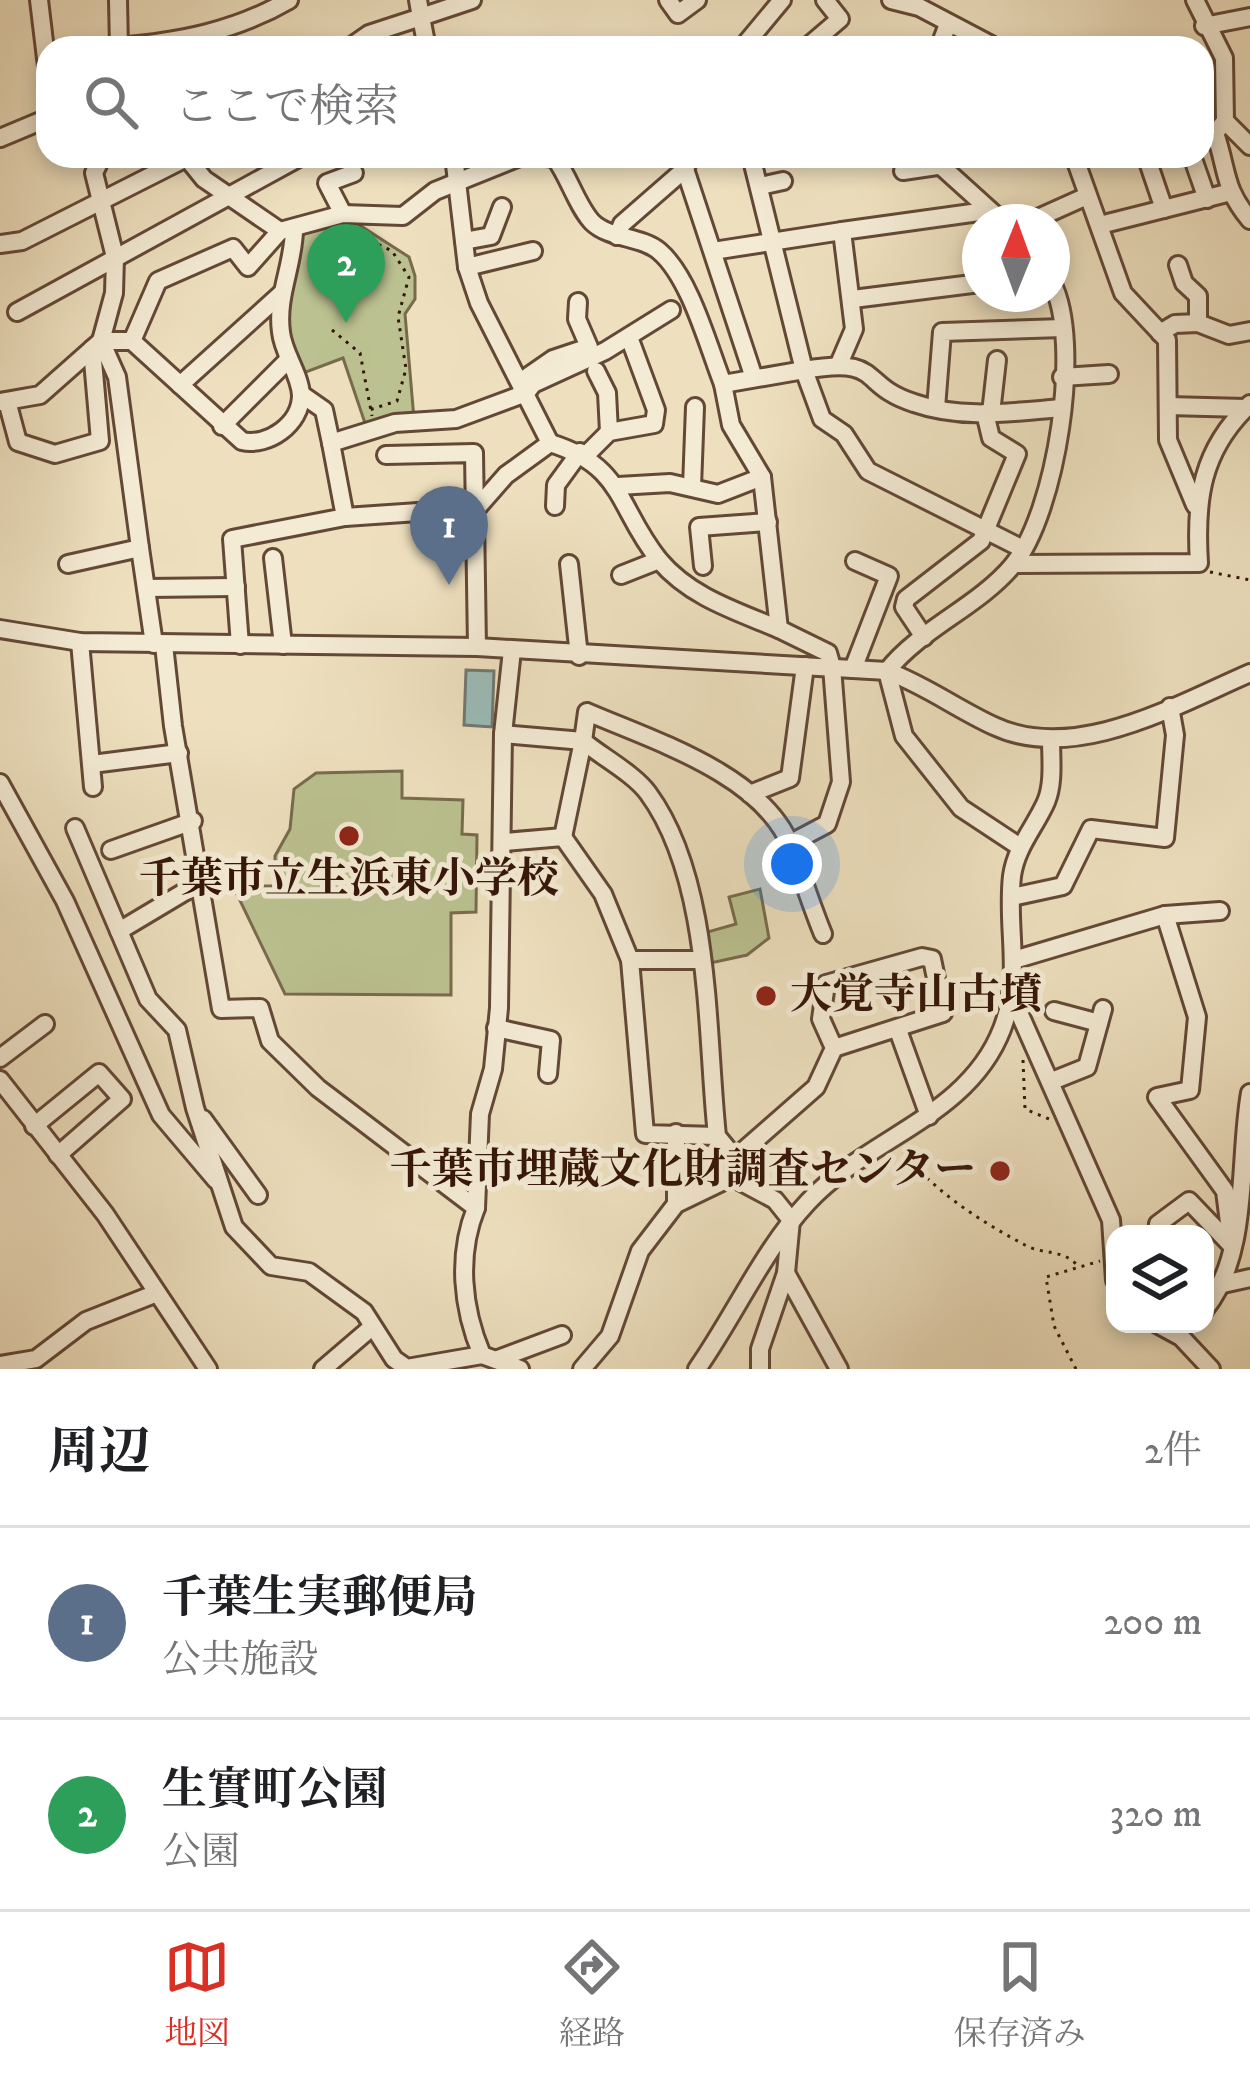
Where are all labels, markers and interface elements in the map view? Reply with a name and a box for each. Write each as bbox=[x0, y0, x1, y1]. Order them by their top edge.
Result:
search box bbox=[36, 36, 1214, 168]
icon: search bbox=[78, 69, 144, 135]
text: ここで検索 bbox=[174, 80, 399, 136]
north arrow bbox=[962, 204, 1070, 312]
pin: 2 bbox=[307, 224, 385, 323]
pin: 1 bbox=[410, 486, 488, 585]
marker: 千葉市立生浜東小学校 bbox=[336, 823, 362, 849]
your location bbox=[762, 834, 822, 894]
place label: 千葉市立生浜東小学校 bbox=[139, 854, 559, 906]
place label: 大覚寺山古墳 bbox=[790, 970, 1042, 1022]
marker: 大覚寺山古墳 bbox=[753, 983, 779, 1009]
place label: 千葉市埋蔵文化財調査センター bbox=[390, 1145, 976, 1197]
marker: 千葉市埋蔵文化財調査センター bbox=[987, 1158, 1013, 1184]
map controls bbox=[1106, 1225, 1214, 1333]
button: layers bbox=[1106, 1225, 1214, 1333]
text: 周辺 bbox=[48, 1421, 150, 1485]
text: 2件 bbox=[1144, 1427, 1202, 1476]
text: 千葉生実郵便局 bbox=[162, 1571, 477, 1627]
text: 1 bbox=[80, 1598, 94, 1647]
text: 200 m bbox=[1103, 1598, 1202, 1647]
text: 公共施設 bbox=[162, 1636, 318, 1685]
text: 生實町公園 bbox=[162, 1763, 387, 1819]
text: 2 bbox=[77, 1790, 97, 1839]
text: 320 m bbox=[1110, 1790, 1202, 1839]
text: 公園 bbox=[162, 1828, 240, 1877]
tab: 地図 bbox=[164, 1934, 230, 2055]
tab: 経路 bbox=[559, 1934, 625, 2055]
tab: 保存済み bbox=[954, 1934, 1086, 2055]

